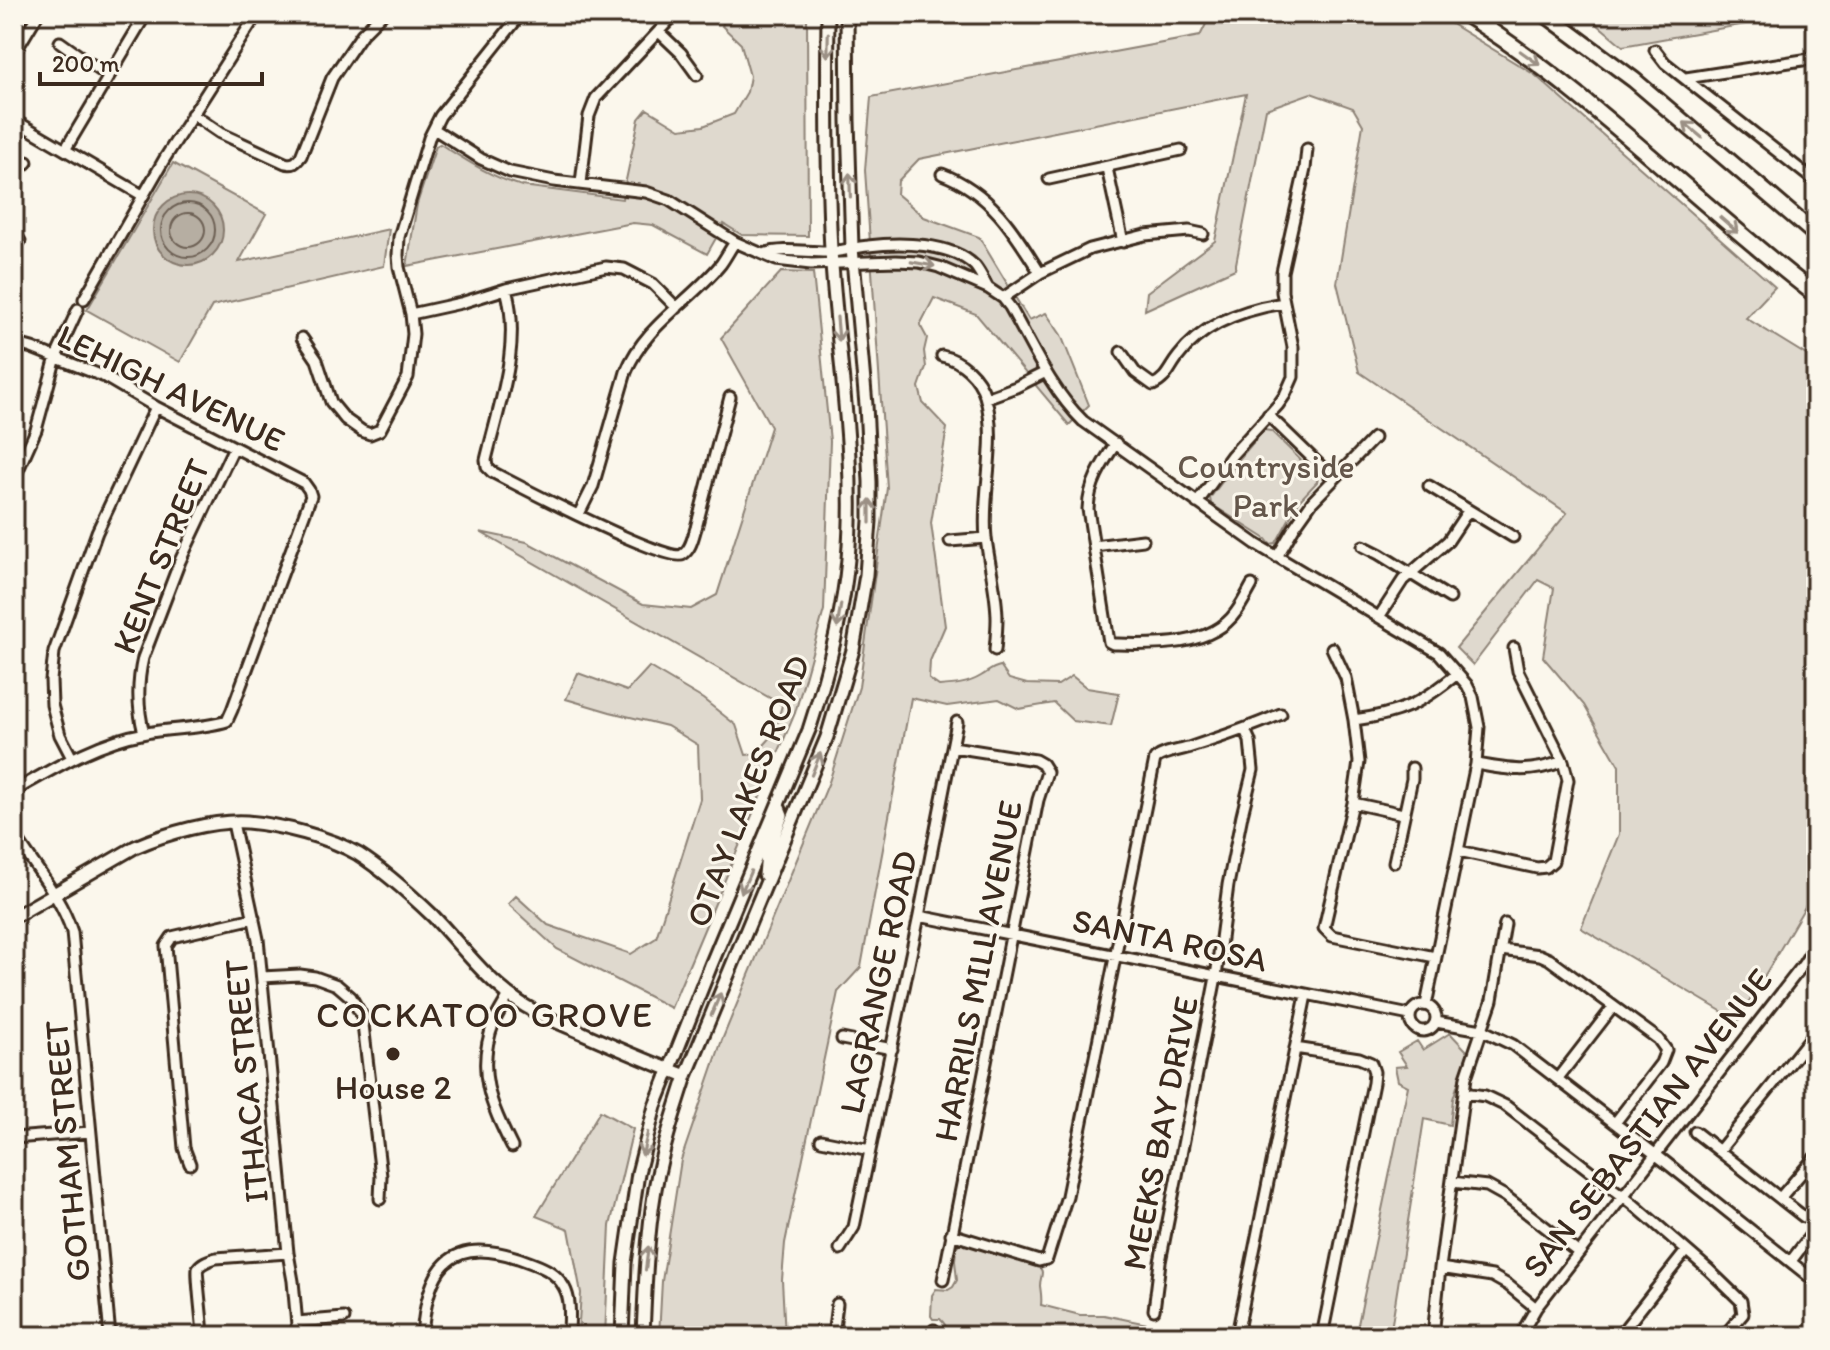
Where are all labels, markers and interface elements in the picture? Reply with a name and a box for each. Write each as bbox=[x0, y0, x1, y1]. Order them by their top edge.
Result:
one-way arrow bbox=[820, 32, 835, 58]
scale bar bbox=[40, 36, 262, 86]
text: 200 m bbox=[52, 49, 120, 78]
one-way arrow bbox=[1518, 50, 1540, 66]
one-way arrow bbox=[1683, 121, 1703, 139]
one-way arrow bbox=[842, 172, 857, 199]
one-way arrow bbox=[1719, 215, 1739, 233]
one-way arrow bbox=[910, 257, 935, 272]
street label: LEHIGH AVENUE bbox=[51, 315, 291, 461]
one-way arrow bbox=[830, 316, 845, 342]
park label: Countryside Park bbox=[1177, 446, 1355, 526]
street label: KENT STREET bbox=[103, 453, 219, 659]
one-way arrow bbox=[862, 498, 878, 525]
one-way arrow bbox=[830, 603, 845, 628]
street label: OTAY LAKES ROAD bbox=[677, 649, 819, 933]
one-way arrow bbox=[809, 752, 824, 777]
street label: HARRILS MILL AVENUE bbox=[925, 797, 1031, 1145]
street label: LAGRANGE ROAD bbox=[830, 847, 926, 1117]
one-way arrow bbox=[737, 869, 752, 894]
street label: SANTA ROSA bbox=[1069, 899, 1271, 981]
street label: ITHACA STREET bbox=[215, 958, 277, 1204]
street label: SAN SEBASTIAN AVENUE bbox=[1513, 960, 1781, 1286]
one-way arrow bbox=[710, 992, 725, 1017]
district label: COCKATOO GROVE bbox=[316, 993, 654, 1036]
street label: MEEKS BAY DRIVE bbox=[1113, 993, 1207, 1273]
street label: GOTHAM STREET bbox=[35, 1019, 99, 1283]
marker: House 2 bbox=[384, 1045, 402, 1063]
place label: House 2 bbox=[335, 1067, 451, 1108]
one-way arrow bbox=[636, 1130, 651, 1156]
one-way arrow bbox=[640, 1246, 655, 1271]

